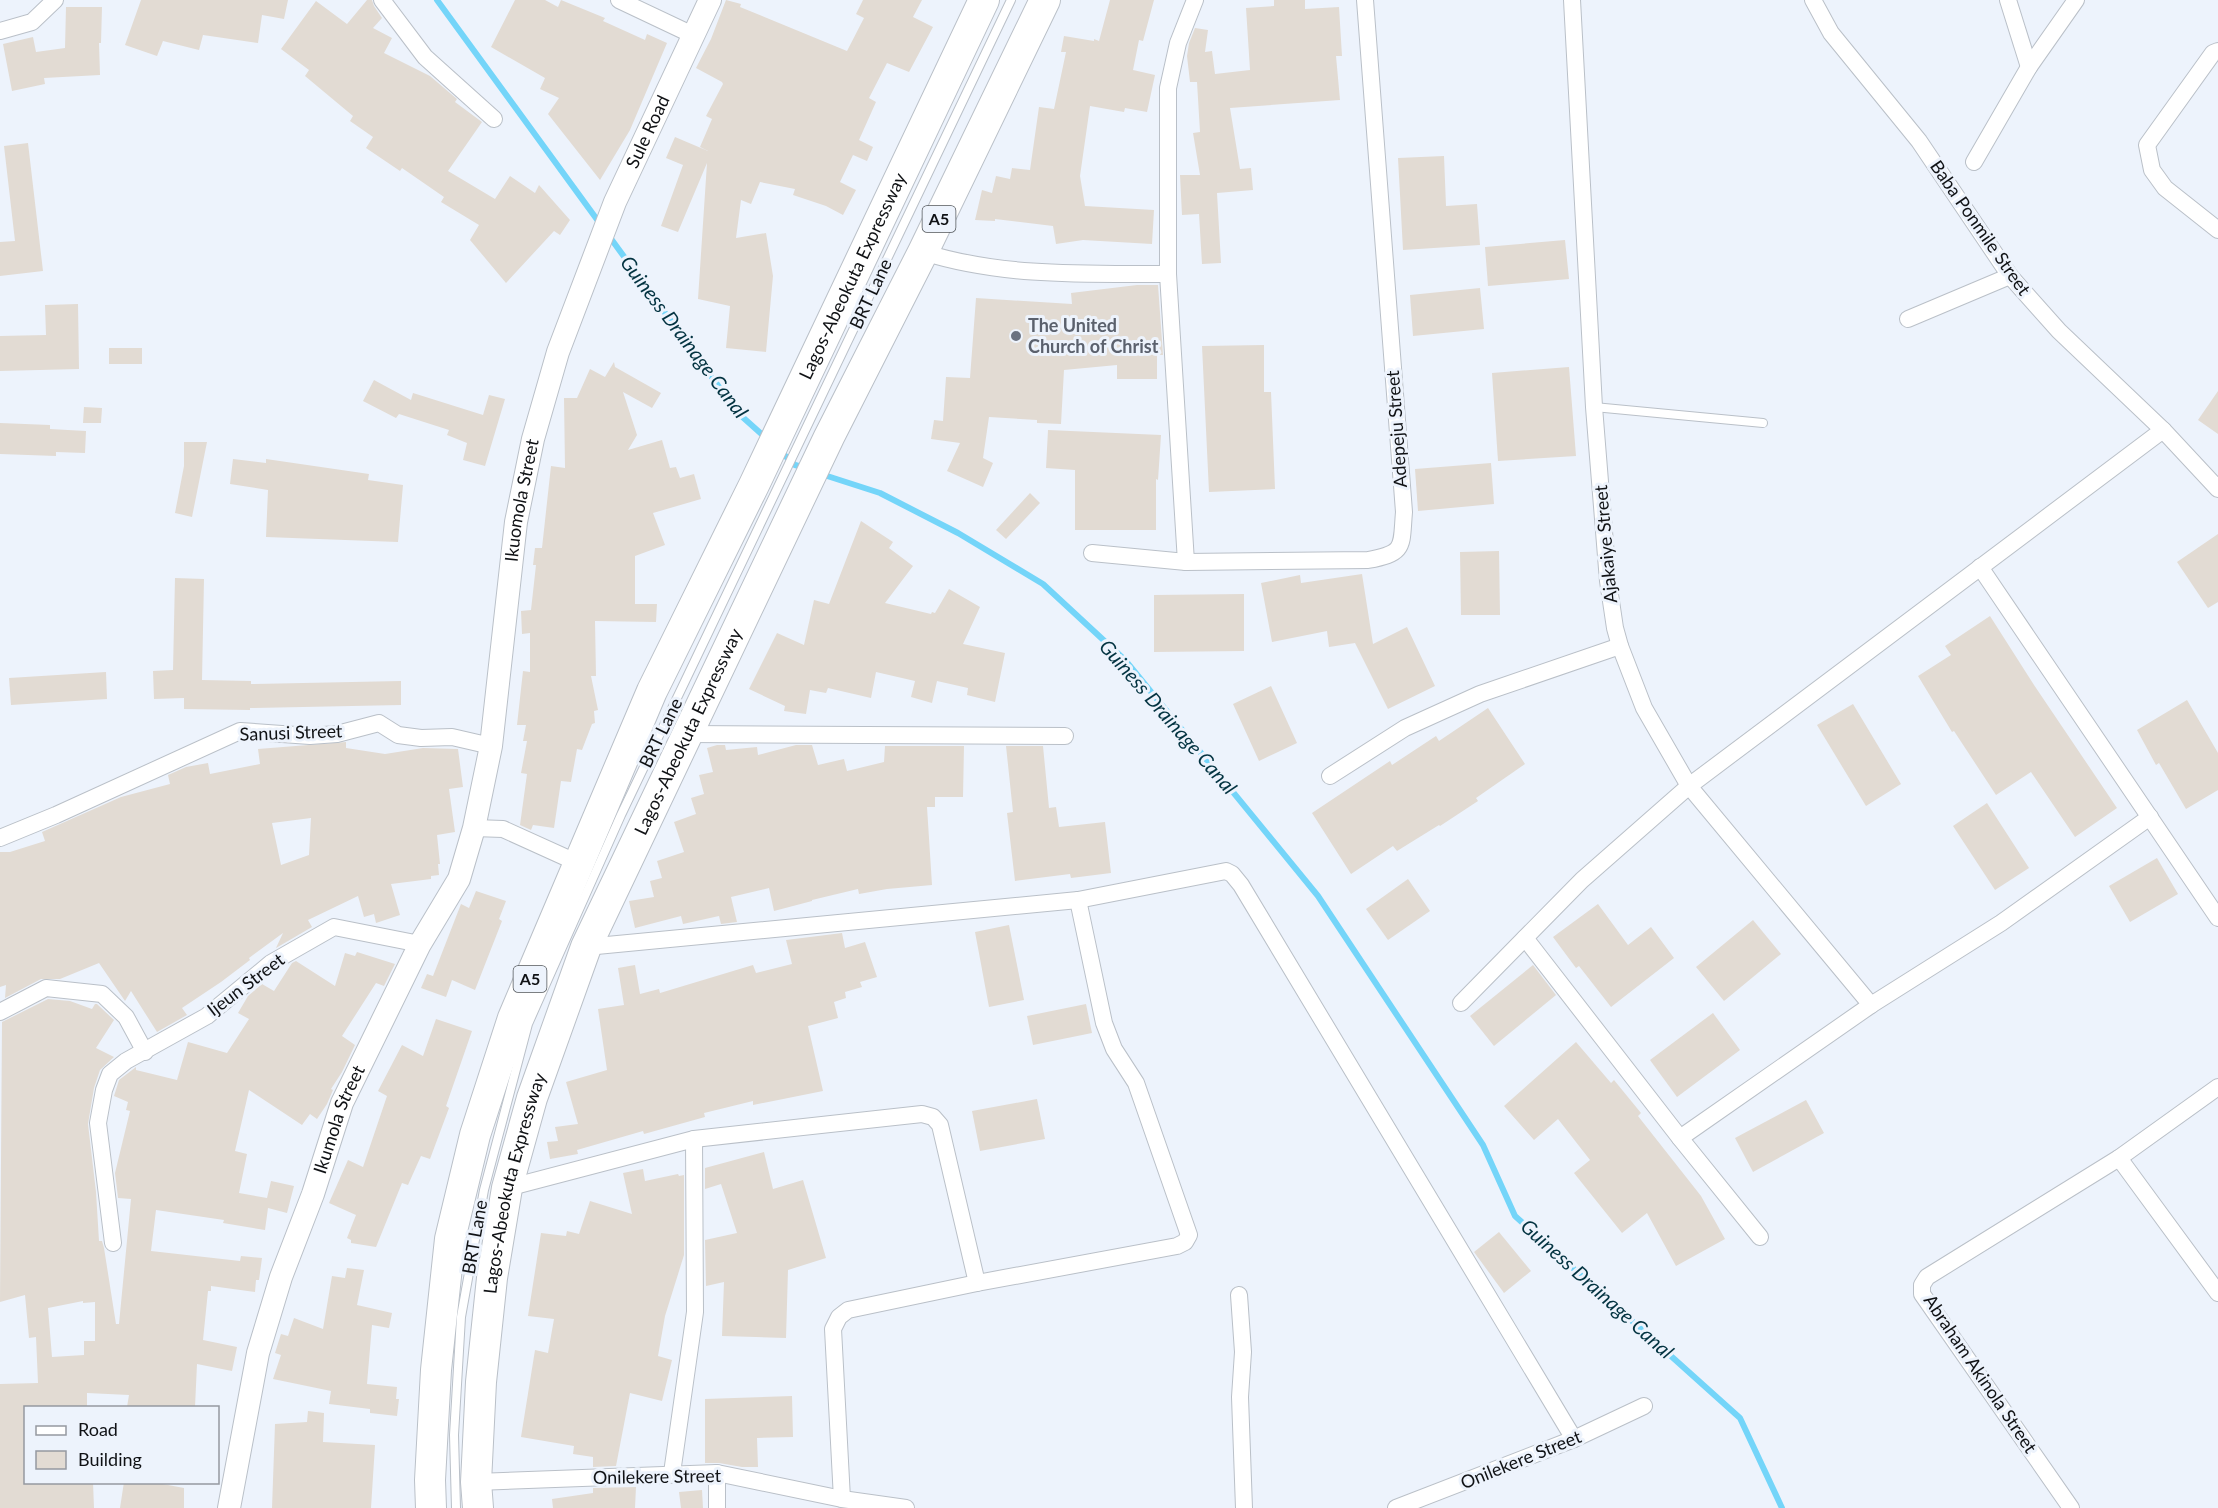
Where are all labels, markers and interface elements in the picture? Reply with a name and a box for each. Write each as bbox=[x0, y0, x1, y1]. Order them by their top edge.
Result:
street label: Sule Road bbox=[621, 91, 674, 171]
street label: Baba Ponmile Street bbox=[1926, 156, 2036, 300]
street label: Lagos-Abeokuta Expressway bbox=[794, 168, 911, 383]
road number: A5 bbox=[922, 206, 956, 232]
water label: Guiness Drainage Canal bbox=[616, 251, 754, 423]
street label: BRT Lane bbox=[844, 255, 896, 332]
place label: The United Church of Christ bbox=[1028, 314, 1159, 357]
marker: The United Church of Christ bbox=[1009, 329, 1023, 343]
street label: Adepeju Street bbox=[1381, 369, 1411, 488]
street label: Ikuomola Street bbox=[500, 436, 543, 563]
street label: Ajakaiye Street bbox=[1589, 484, 1621, 604]
street label: Lagos-Abeokuta Expressway bbox=[629, 624, 746, 838]
water label: Guiness Drainage Canal bbox=[1095, 634, 1243, 799]
street label: BRT Lane bbox=[634, 694, 686, 771]
street label: Sanusi Street bbox=[239, 719, 343, 745]
street label: Ijeun Street bbox=[203, 948, 289, 1020]
road number: A5 bbox=[514, 966, 546, 992]
street label: Ikumola Street bbox=[308, 1061, 369, 1176]
street label: Lagos-Abeokuta Expressway bbox=[478, 1069, 550, 1295]
street label: BRT Lane bbox=[457, 1198, 491, 1276]
water label: Guiness Drainage Canal bbox=[1516, 1213, 1679, 1363]
street label: Abraham Akinola Street bbox=[1920, 1290, 2042, 1457]
legend bbox=[24, 1406, 219, 1484]
text: Road bbox=[78, 1418, 118, 1440]
street label: Onilekere Street bbox=[1457, 1425, 1585, 1493]
text: Building bbox=[78, 1448, 142, 1470]
street label: Onilekere Street bbox=[593, 1464, 722, 1488]

